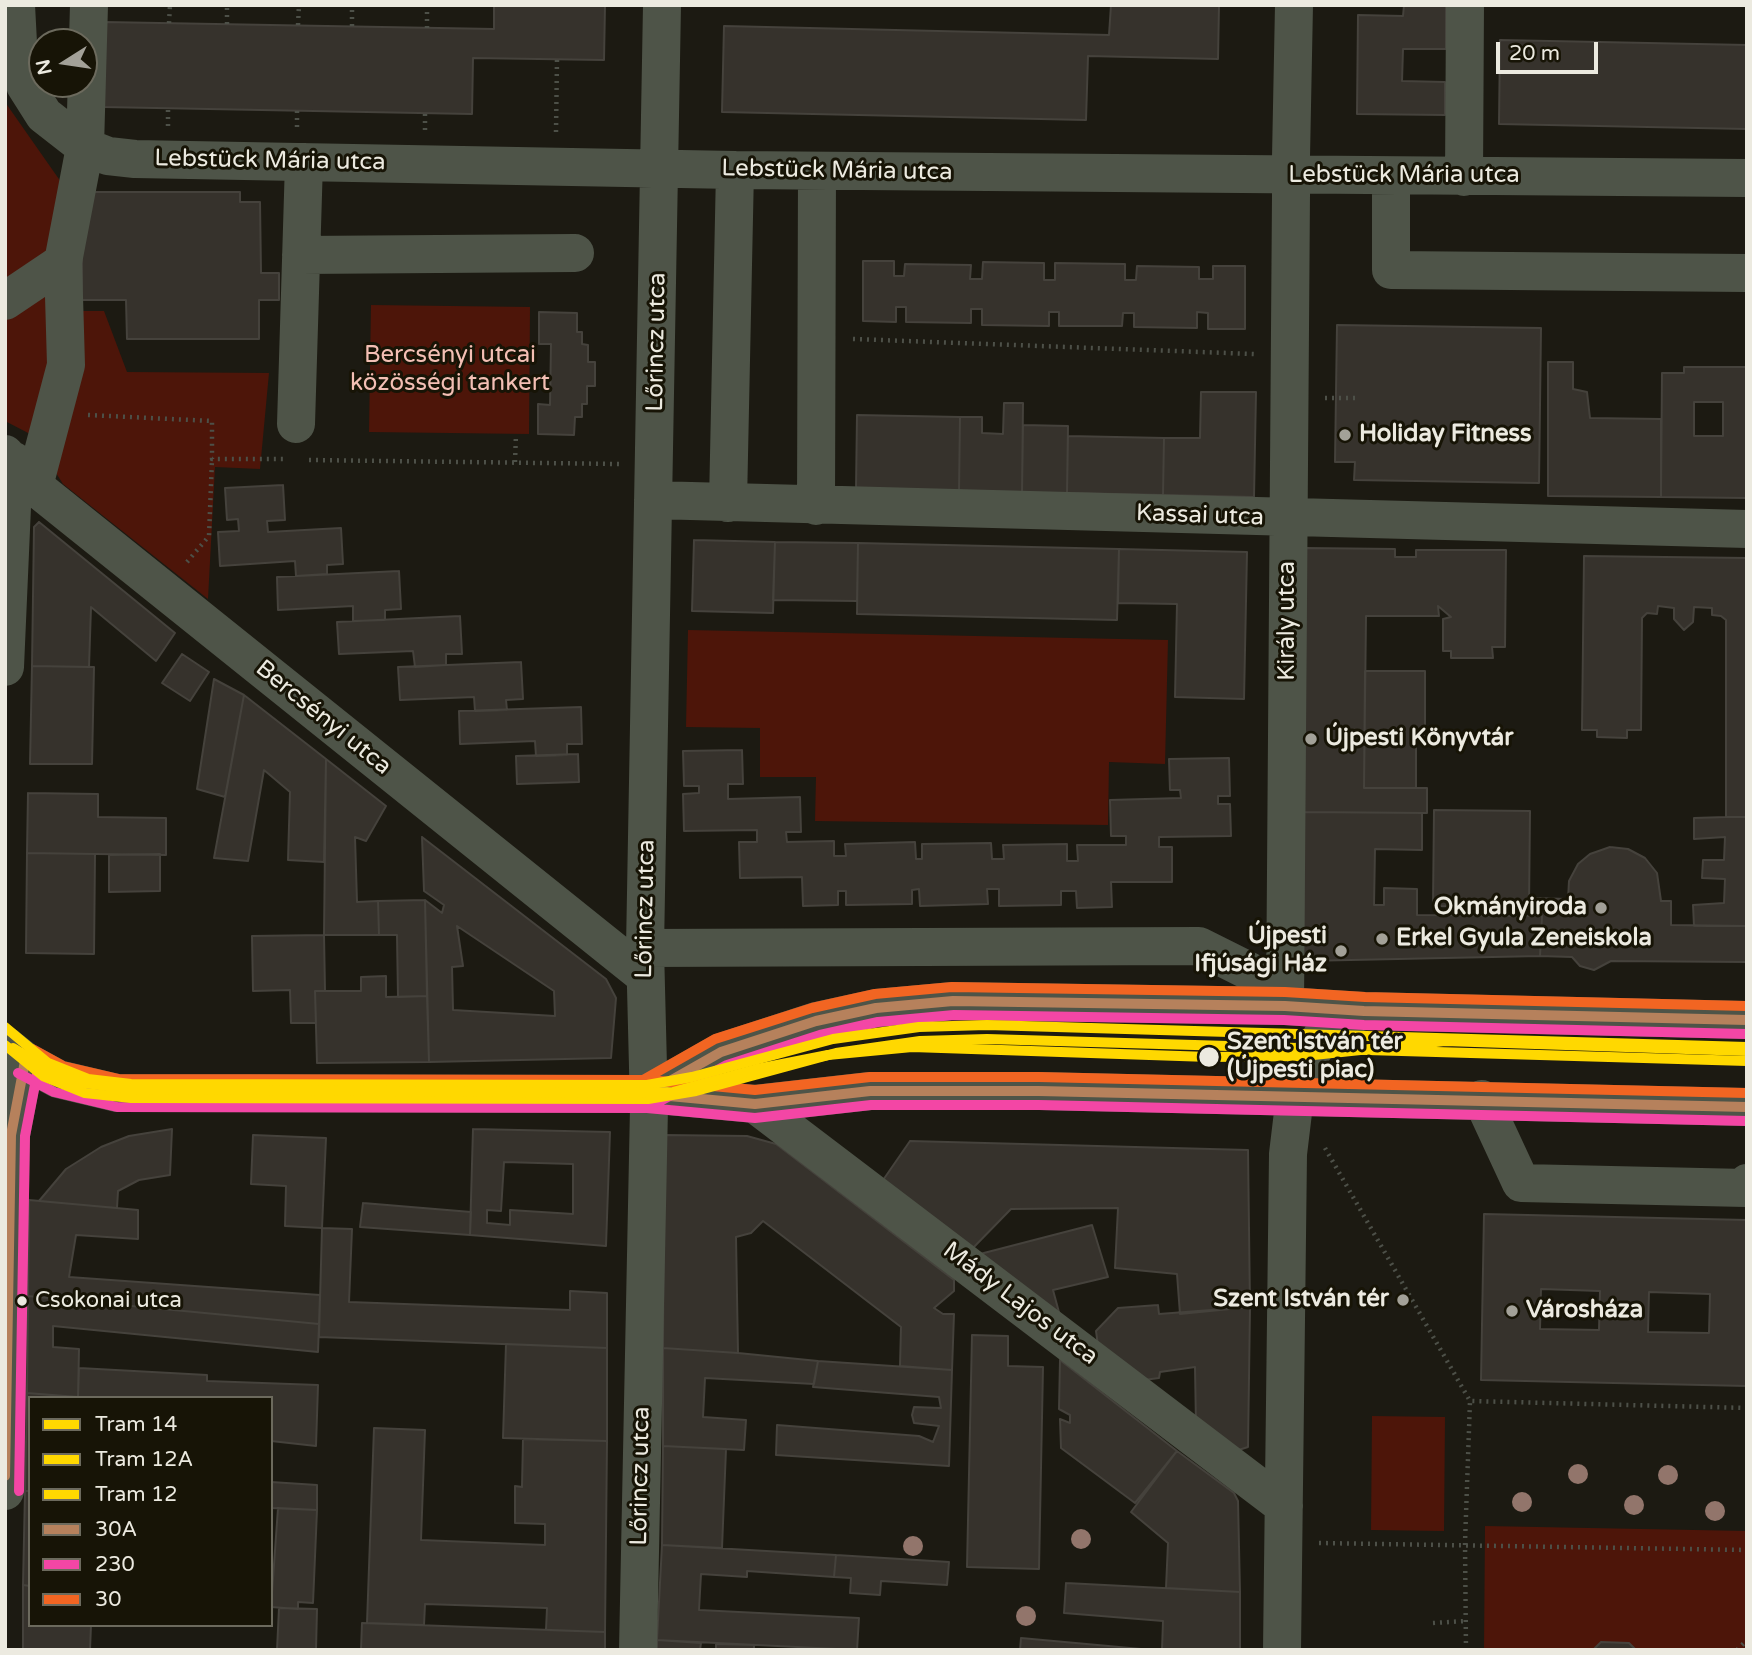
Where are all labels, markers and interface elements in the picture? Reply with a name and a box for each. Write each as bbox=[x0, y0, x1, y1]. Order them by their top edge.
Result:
north arrow bbox=[28, 28, 98, 98]
scale bar bbox=[1500, 28, 1602, 72]
text: 20 m bbox=[1509, 41, 1560, 66]
text: N bbox=[32, 57, 57, 77]
street label: Lebstück Mária utca bbox=[154, 145, 386, 177]
street label: Lebstück Mária utca bbox=[721, 155, 953, 187]
street label: Lebstück Mária utca bbox=[1288, 162, 1520, 190]
street label: Lőrincz utca bbox=[641, 272, 673, 412]
park label: Bercsényi utcai közösségi tankert bbox=[350, 342, 550, 398]
place label: Holiday Fitness bbox=[1359, 421, 1532, 449]
marker: Holiday Fitness bbox=[1337, 427, 1353, 443]
street label: Kassai utca bbox=[1135, 499, 1265, 533]
street label: Király utca bbox=[1274, 561, 1302, 681]
street label: Bercsényi utca bbox=[249, 655, 397, 781]
place label: Újpesti Könyvtár bbox=[1325, 725, 1513, 753]
marker: Újpesti Könyvtár bbox=[1303, 731, 1319, 747]
street label: Lőrincz utca bbox=[630, 839, 662, 979]
place label: Okmányiroda bbox=[1434, 894, 1587, 922]
marker: Okmányiroda bbox=[1593, 900, 1609, 916]
place label: Újpesti Ifjúsági Ház bbox=[1194, 923, 1327, 979]
place label: Erkel Gyula Zeneiskola bbox=[1396, 925, 1652, 953]
marker: Erkel Gyula Zeneiskola bbox=[1374, 931, 1390, 947]
marker: Újpesti Ifjúsági Ház bbox=[1333, 943, 1349, 959]
place label: Szent István tér (Újpesti piac) bbox=[1227, 1029, 1403, 1085]
marker: Szent István tér (Újpesti piac) bbox=[1197, 1045, 1221, 1069]
street label: Mády Lajos utca bbox=[937, 1236, 1103, 1372]
place label: Szent István tér bbox=[1213, 1286, 1389, 1314]
place label: Csokonai utca bbox=[35, 1288, 182, 1314]
marker: Szent István tér bbox=[1395, 1292, 1411, 1308]
marker: Csokonai utca bbox=[15, 1294, 29, 1308]
place label: Városháza bbox=[1526, 1297, 1643, 1325]
marker: Városháza bbox=[1504, 1303, 1520, 1319]
legend bbox=[28, 1396, 273, 1627]
street label: Lőrincz utca bbox=[625, 1406, 657, 1546]
text: Tram 14 bbox=[95, 1412, 178, 1437]
text: Tram 12A bbox=[95, 1447, 193, 1472]
text: Tram 12 bbox=[95, 1482, 178, 1507]
text: 30A bbox=[95, 1517, 137, 1542]
text: 230 bbox=[95, 1552, 135, 1577]
text: 30 bbox=[95, 1587, 121, 1612]

